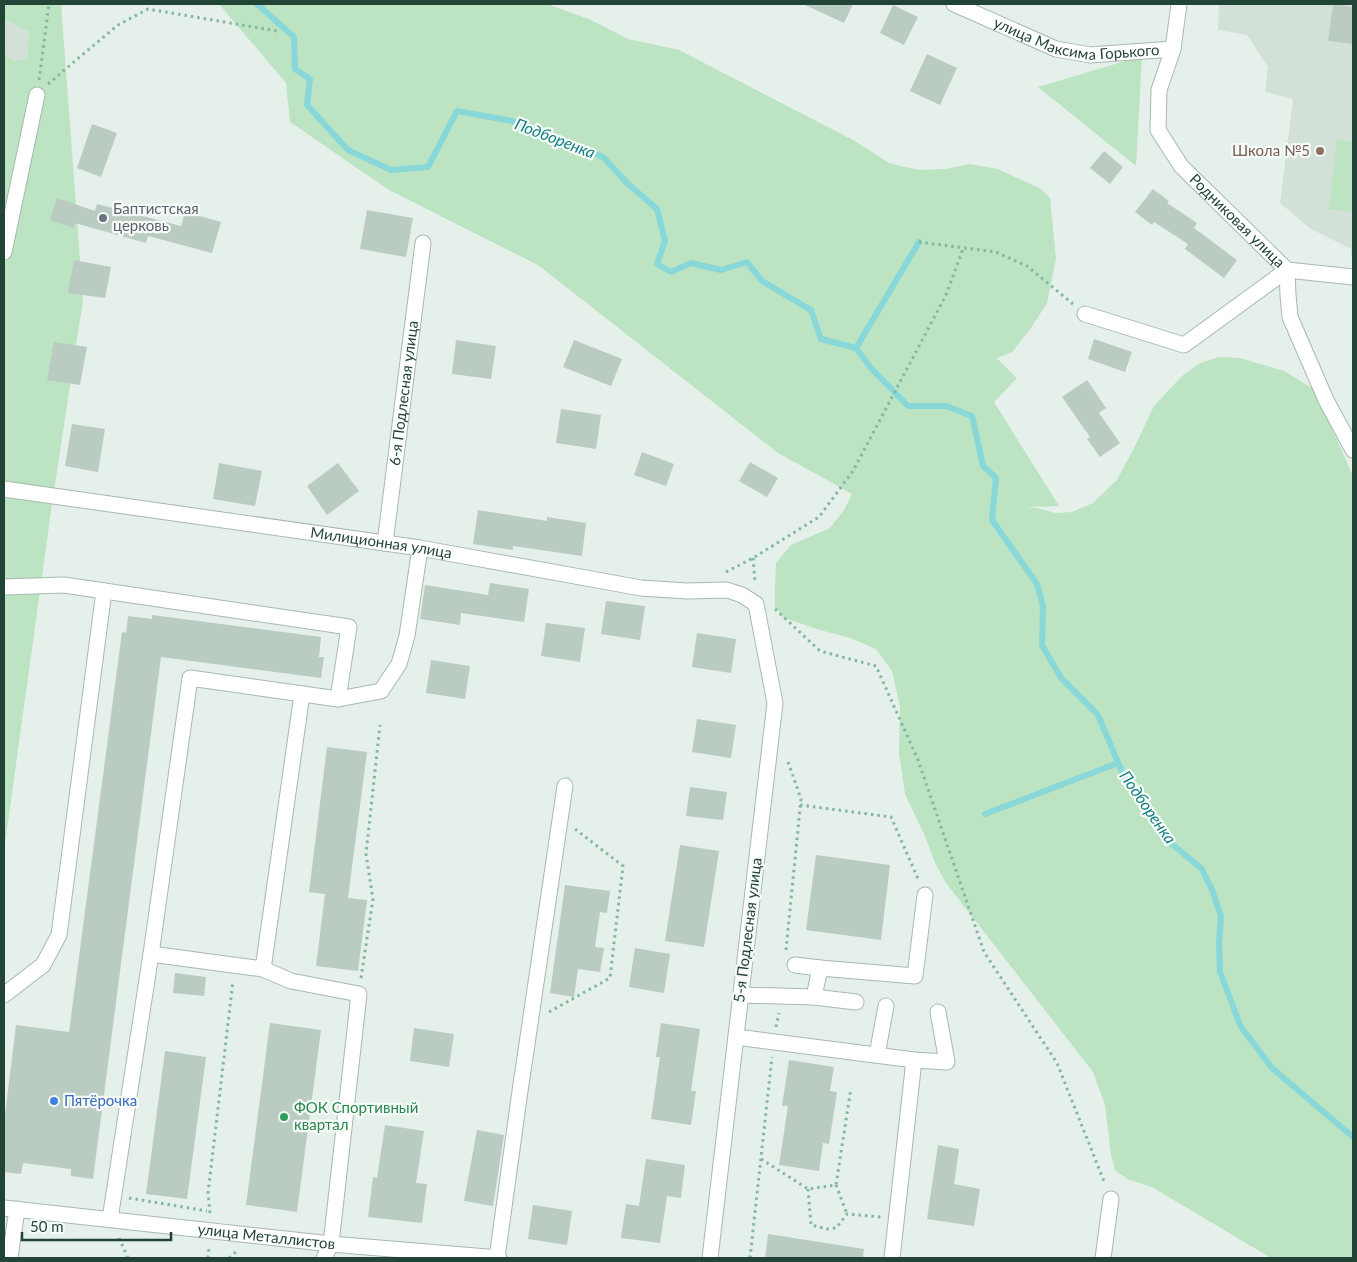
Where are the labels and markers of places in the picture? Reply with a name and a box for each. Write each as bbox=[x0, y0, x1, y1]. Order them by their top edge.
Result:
place label: Школа №5 bbox=[1232, 141, 1310, 159]
marker: Школа №5 bbox=[1314, 145, 1326, 157]
place label: Баптистская церковь bbox=[113, 199, 199, 234]
marker: Баптистская церковь bbox=[97, 212, 109, 224]
place label: Пятёрочка bbox=[64, 1091, 137, 1109]
marker: Пятёрочка bbox=[48, 1095, 60, 1107]
place label: ФОК Спортивный квартал bbox=[294, 1098, 418, 1133]
marker: ФОК Спортивный квартал bbox=[278, 1111, 290, 1123]

